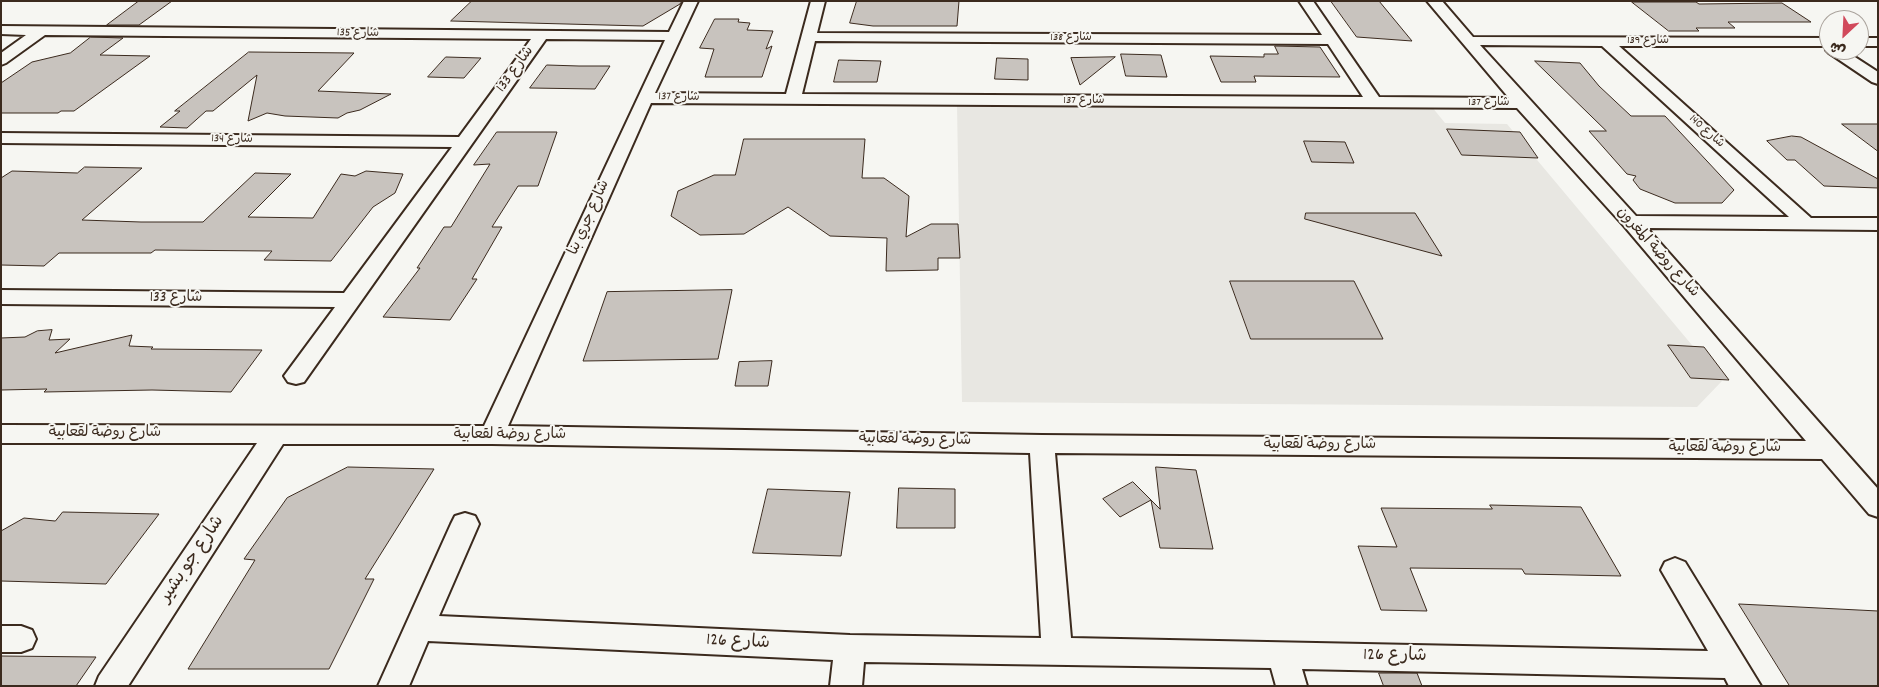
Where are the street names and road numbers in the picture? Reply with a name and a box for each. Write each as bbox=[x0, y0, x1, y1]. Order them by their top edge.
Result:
street label: شارع 135 bbox=[337, 26, 379, 42]
street label: شارع 138 bbox=[1050, 31, 1092, 45]
street label: شارع 139 bbox=[1627, 34, 1669, 48]
street label: شارع 133 bbox=[493, 43, 539, 97]
street label: شارع 137 bbox=[658, 90, 700, 106]
street label: شارع 137 bbox=[1063, 94, 1105, 108]
street label: شارع 137 bbox=[1468, 96, 1510, 110]
street label: شارع 140 bbox=[1685, 112, 1727, 152]
street label: شارع 134 bbox=[211, 132, 253, 148]
street label: شارع جري بنا bbox=[565, 178, 615, 258]
street label: شارع روضة المغرون bbox=[1612, 204, 1702, 302]
street label: شارع 133 bbox=[150, 290, 202, 308]
street label: شارع روضة لقعابية bbox=[49, 425, 161, 443]
street label: شارع روضة لقعابية bbox=[454, 427, 566, 445]
street label: شارع روضة لقعابية bbox=[859, 431, 971, 451]
street label: شارع روضة لقعابية bbox=[1264, 437, 1376, 455]
street label: شارع روضة لقعابية bbox=[1669, 440, 1781, 458]
street label: شارع جو بشير bbox=[156, 512, 230, 608]
street label: شارع 126 bbox=[706, 631, 770, 655]
street label: شارع 126 bbox=[1363, 646, 1427, 668]

